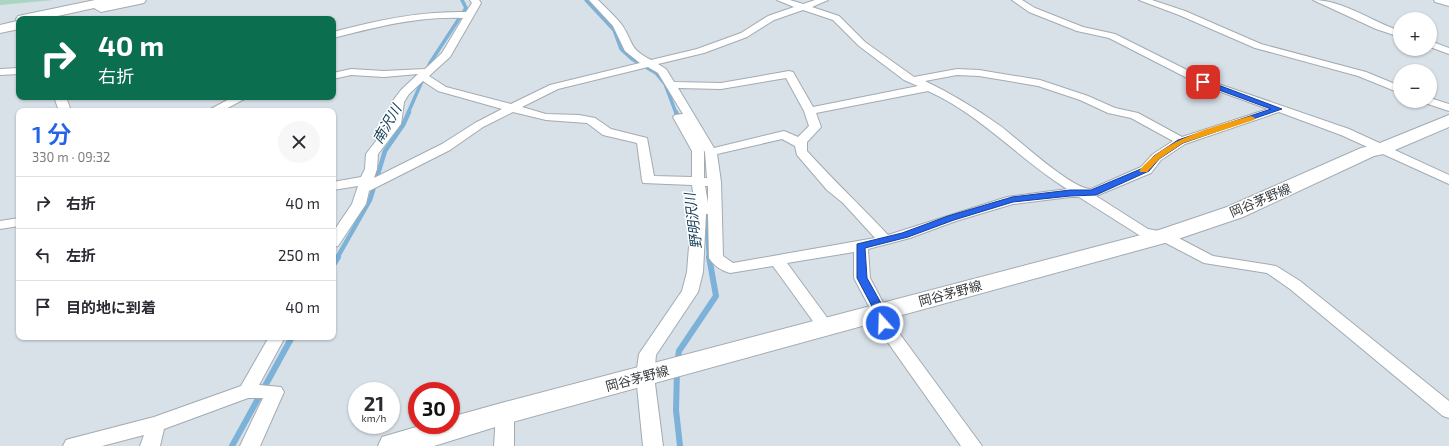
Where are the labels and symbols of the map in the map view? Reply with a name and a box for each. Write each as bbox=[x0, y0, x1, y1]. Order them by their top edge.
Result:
pin bbox=[1186, 65, 1220, 99]
water label: 南沢川 bbox=[369, 100, 405, 146]
street label: 岡谷茅野線 bbox=[1227, 180, 1293, 220]
water label: 野明沢川 bbox=[680, 190, 704, 250]
street label: 岡谷茅野線 bbox=[917, 277, 983, 309]
position arrow bbox=[862, 302, 904, 344]
street label: 岡谷茅野線 bbox=[604, 362, 670, 394]
speed limit sign: 30 bbox=[408, 382, 460, 434]

